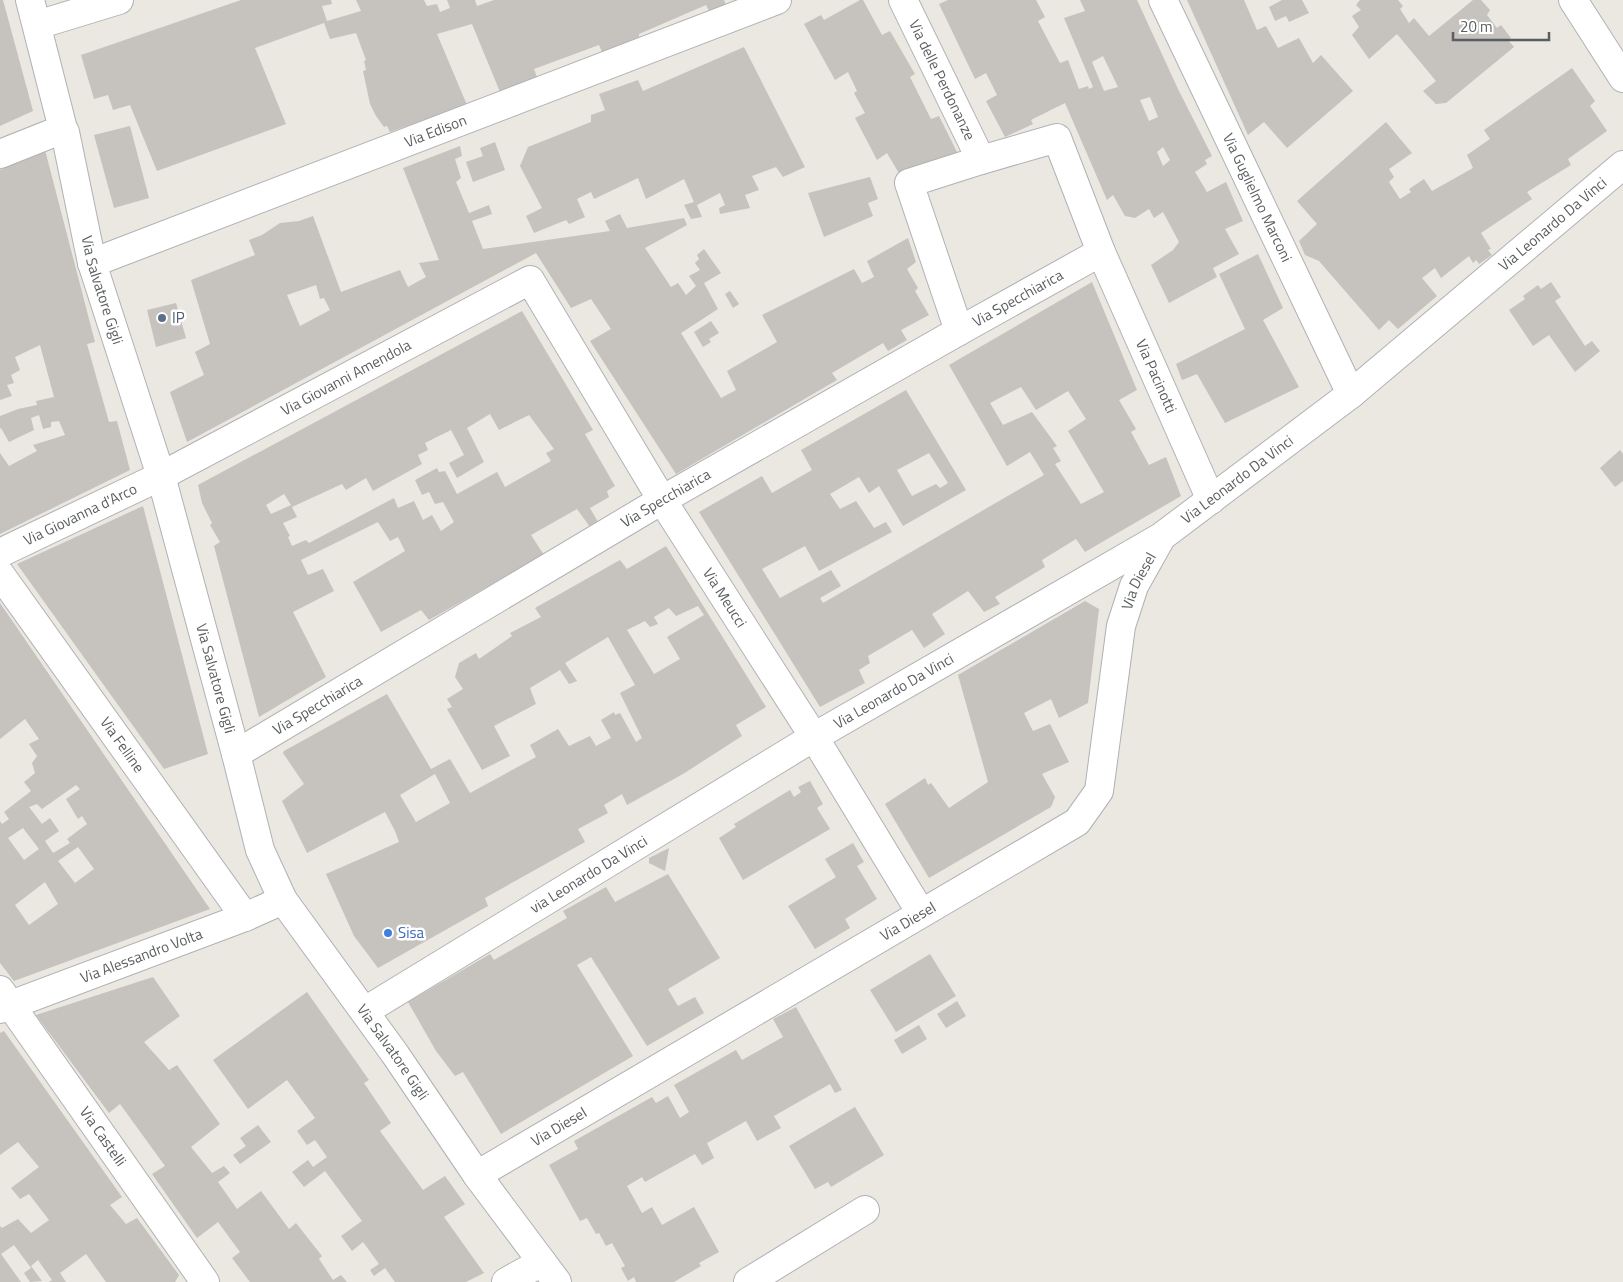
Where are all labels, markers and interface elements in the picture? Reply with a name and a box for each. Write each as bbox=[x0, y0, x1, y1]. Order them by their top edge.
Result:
scale bar bbox=[1453, 10, 1549, 42]
text: 20 m bbox=[1460, 15, 1493, 38]
street label: Via delle Perdonanze bbox=[903, 16, 982, 144]
street label: Via Edison bbox=[401, 108, 470, 153]
street label: Via Guglielmo Marconi bbox=[1217, 129, 1298, 266]
street label: Via Leonardo Da Vinci bbox=[1493, 171, 1612, 276]
street label: Via Salvatore Gigli bbox=[76, 233, 130, 347]
street label: Via Specchiarica bbox=[968, 263, 1068, 332]
place label: IP bbox=[172, 306, 185, 329]
marker: IP bbox=[156, 312, 168, 324]
street label: Via Giovanni Amendola bbox=[277, 333, 415, 421]
street label: Via Pacinotti bbox=[1130, 335, 1183, 417]
street label: Via Leonardo Da Vinci bbox=[1176, 429, 1298, 529]
street label: Via Specchiarica bbox=[616, 462, 715, 533]
street label: Via Giovanna d'Arco bbox=[19, 477, 141, 551]
street label: Via Diesel bbox=[1115, 548, 1162, 613]
street label: Via Meucci bbox=[697, 563, 753, 632]
street label: Via Salvatore Gigli bbox=[190, 621, 242, 736]
street label: Via Leonardo Da Vinci bbox=[829, 647, 958, 734]
street label: Via Specchiarica bbox=[268, 669, 367, 741]
street label: Via Felline bbox=[95, 712, 150, 777]
street label: via Leonardo Da Vinci bbox=[525, 829, 652, 919]
street label: Via Diesel bbox=[875, 896, 940, 947]
place label: Sisa bbox=[398, 921, 424, 944]
street label: Via Alessandro Volta bbox=[77, 922, 206, 989]
marker: Sisa bbox=[382, 927, 394, 939]
street label: Via Salvatore Gigli bbox=[351, 999, 435, 1105]
street label: Via Diesel bbox=[526, 1101, 591, 1152]
street label: Via Castelli bbox=[74, 1102, 132, 1171]

